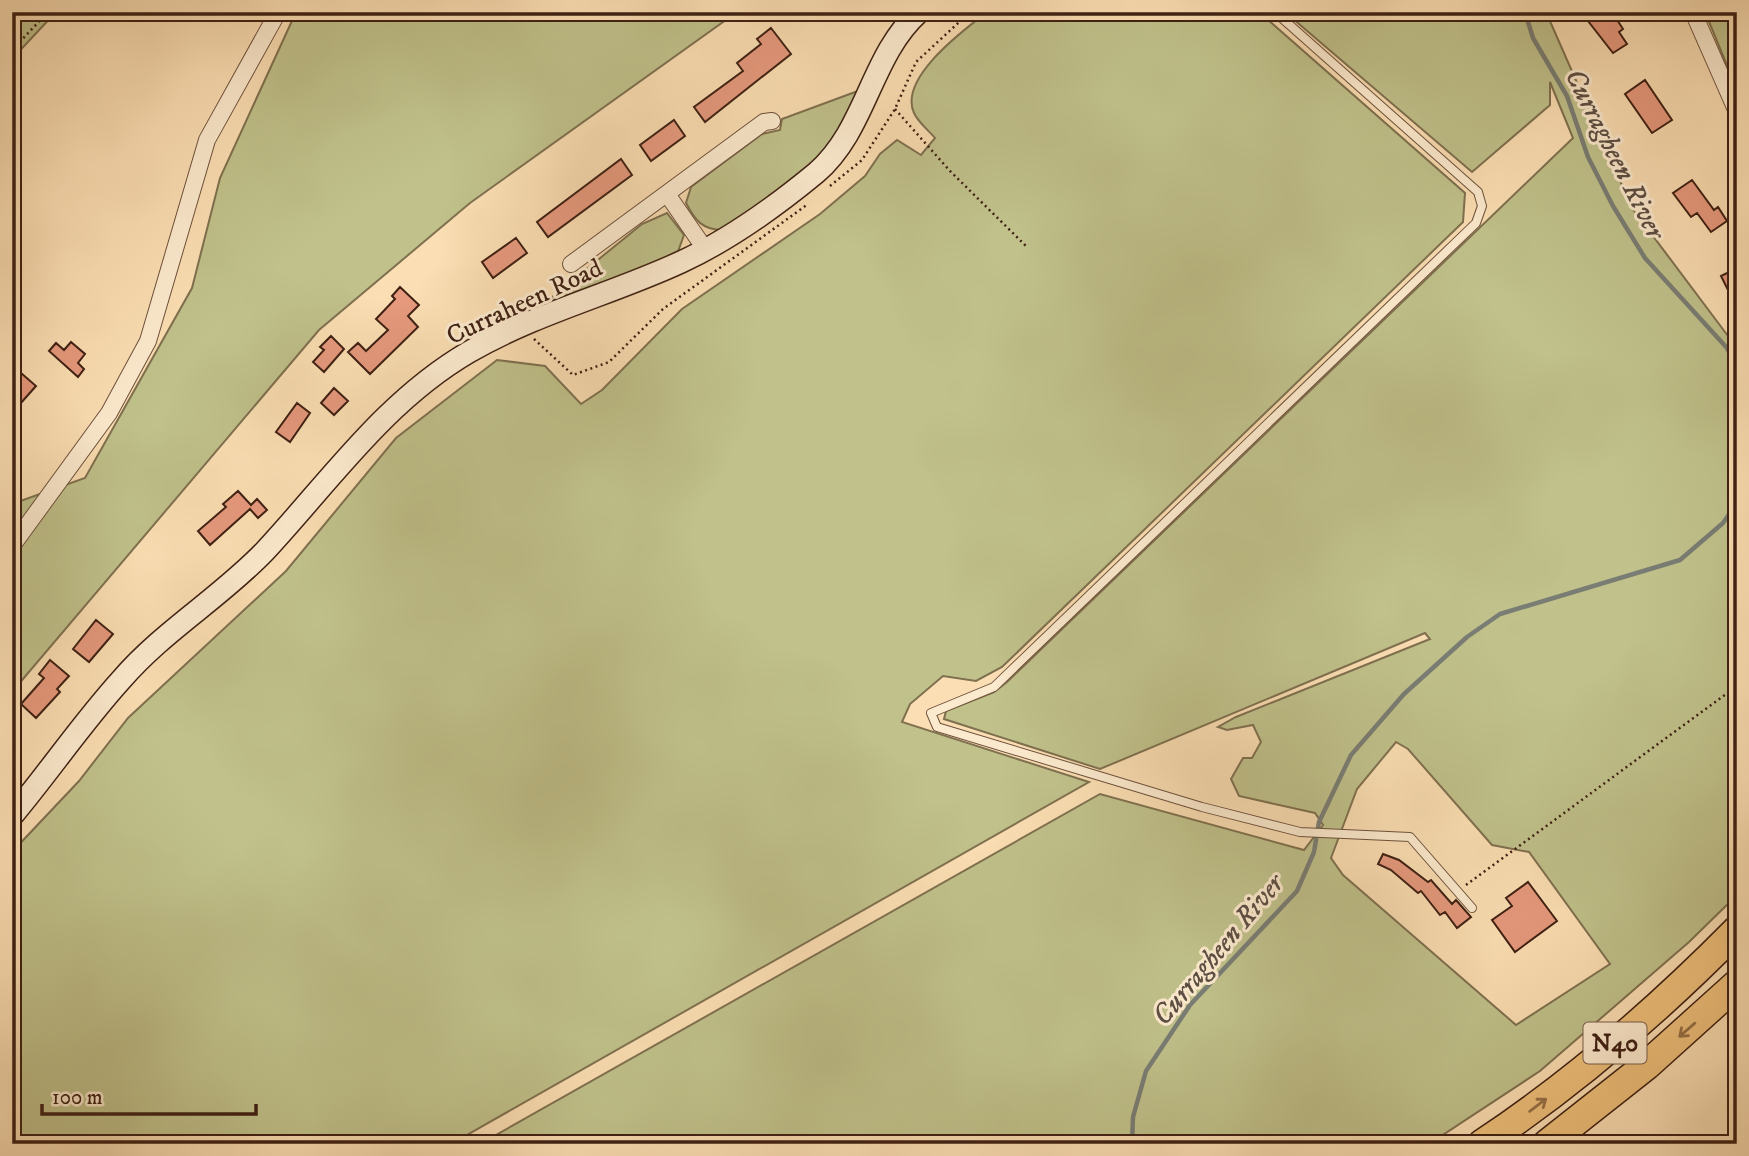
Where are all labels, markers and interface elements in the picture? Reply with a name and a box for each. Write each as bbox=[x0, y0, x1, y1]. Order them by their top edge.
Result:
water label: Curragheen River bbox=[1557, 63, 1674, 247]
street label: Curraheen Road bbox=[441, 252, 608, 353]
water label: Curragheen River bbox=[1145, 866, 1293, 1033]
one-way arrow bbox=[1678, 1022, 1696, 1038]
road number: N40 bbox=[1584, 1023, 1646, 1064]
scale bar bbox=[42, 1072, 256, 1116]
text: 100 m bbox=[52, 1085, 103, 1111]
one-way arrow bbox=[1528, 1097, 1546, 1112]

